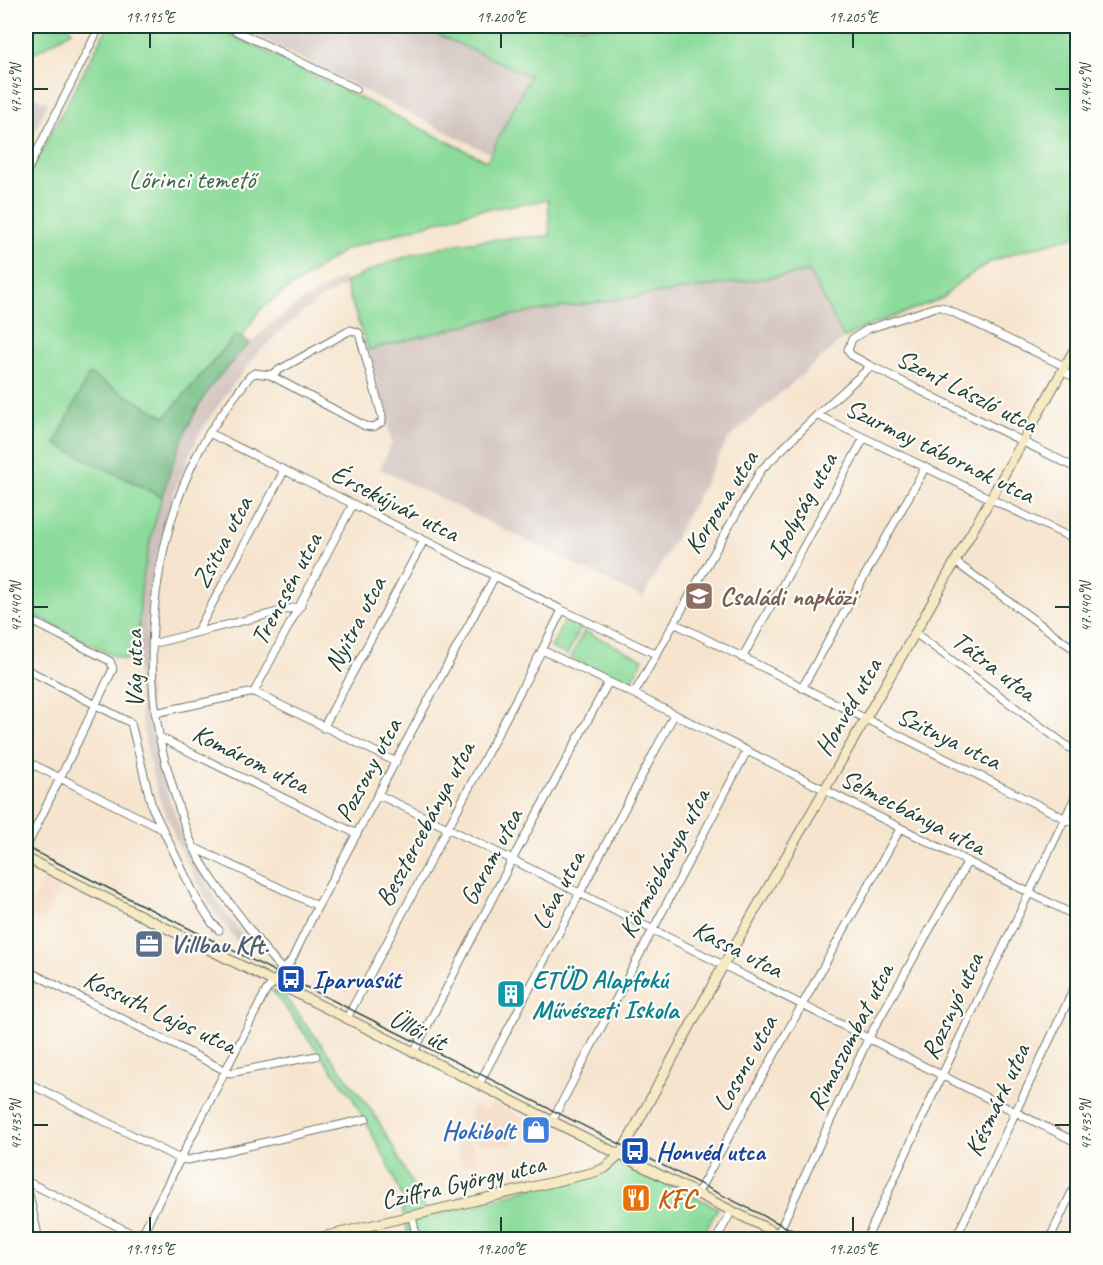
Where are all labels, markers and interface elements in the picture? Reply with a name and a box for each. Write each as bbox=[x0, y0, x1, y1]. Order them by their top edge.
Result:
text: 19.195°E bbox=[126, 8, 177, 27]
text: 19.200°E bbox=[477, 8, 528, 27]
text: 19.205°E bbox=[829, 8, 880, 27]
text: 47.445°N bbox=[7, 61, 26, 114]
text: 47.445°N bbox=[1077, 61, 1096, 114]
park label: Lőrinci temető bbox=[129, 163, 259, 196]
street label: Szent László utca bbox=[891, 341, 1044, 441]
street label: Szurmay tábornok utca bbox=[840, 391, 1041, 512]
street label: Korpona utca bbox=[676, 443, 766, 560]
street label: Ipolyság utca bbox=[759, 445, 846, 565]
street label: Érsekújvár utca bbox=[325, 457, 466, 550]
street label: Zsitva utca bbox=[184, 489, 261, 594]
street label: Trencsén utca bbox=[243, 526, 330, 651]
street label: Nyitra utca bbox=[316, 569, 395, 677]
text: 47.440°N bbox=[7, 579, 26, 632]
text: 47.440°N bbox=[1077, 579, 1096, 632]
school or university icon: Családi napközi bbox=[683, 580, 715, 612]
place label: Családi napközi bbox=[720, 580, 859, 613]
street label: Tátra utca bbox=[945, 624, 1045, 710]
street label: Vág utca bbox=[117, 628, 151, 708]
street label: Honvéd utca bbox=[807, 651, 890, 762]
street label: Szitnya utca bbox=[892, 699, 1008, 778]
street label: Pozsony utca bbox=[327, 711, 410, 828]
street label: Komárom utca bbox=[187, 717, 317, 802]
street label: Besztercebánya utca bbox=[368, 734, 483, 912]
street label: Selmecbánya utca bbox=[835, 761, 993, 864]
street label: Körmöcbánya utca bbox=[611, 780, 718, 944]
street label: Garam utca bbox=[452, 802, 531, 911]
street label: Léva utca bbox=[524, 843, 593, 935]
street label: Kassa utca bbox=[687, 912, 790, 986]
office icon: Villbau Kft. bbox=[133, 928, 165, 960]
place label: Villbau Kft. bbox=[170, 928, 270, 961]
street label: Rozsnyó utca bbox=[913, 946, 992, 1065]
street label: Rimaszombat utca bbox=[799, 956, 902, 1116]
street label: Kossuth Lajos utca bbox=[78, 962, 244, 1063]
bus stop icon: Iparvasút bbox=[275, 963, 307, 995]
place label: Iparvasút bbox=[312, 963, 403, 996]
place label: ETÜD Alapfokú Művészeti Iskola bbox=[532, 963, 681, 1026]
building icon: ETÜD Alapfokú Művészeti Iskola bbox=[495, 978, 527, 1010]
street label: Üllői út bbox=[384, 1002, 454, 1059]
street label: Losonc utca bbox=[705, 1008, 786, 1117]
street label: Késmárk utca bbox=[957, 1037, 1038, 1162]
text: 47.435°N bbox=[7, 1097, 26, 1150]
text: 47.435°N bbox=[1077, 1097, 1096, 1150]
place label: Hokibolt bbox=[442, 1114, 517, 1147]
shop icon: Hokibolt bbox=[520, 1114, 552, 1146]
bus stop icon: Honvéd utca bbox=[619, 1135, 651, 1167]
place label: Honvéd utca bbox=[656, 1135, 767, 1168]
street label: Cziffra György utca bbox=[378, 1147, 550, 1217]
restaurant icon: KFC bbox=[620, 1182, 652, 1214]
place label: KFC bbox=[657, 1182, 699, 1215]
text: 19.195°E bbox=[126, 1240, 177, 1259]
text: 19.200°E bbox=[477, 1240, 528, 1259]
text: 19.205°E bbox=[829, 1240, 880, 1259]

